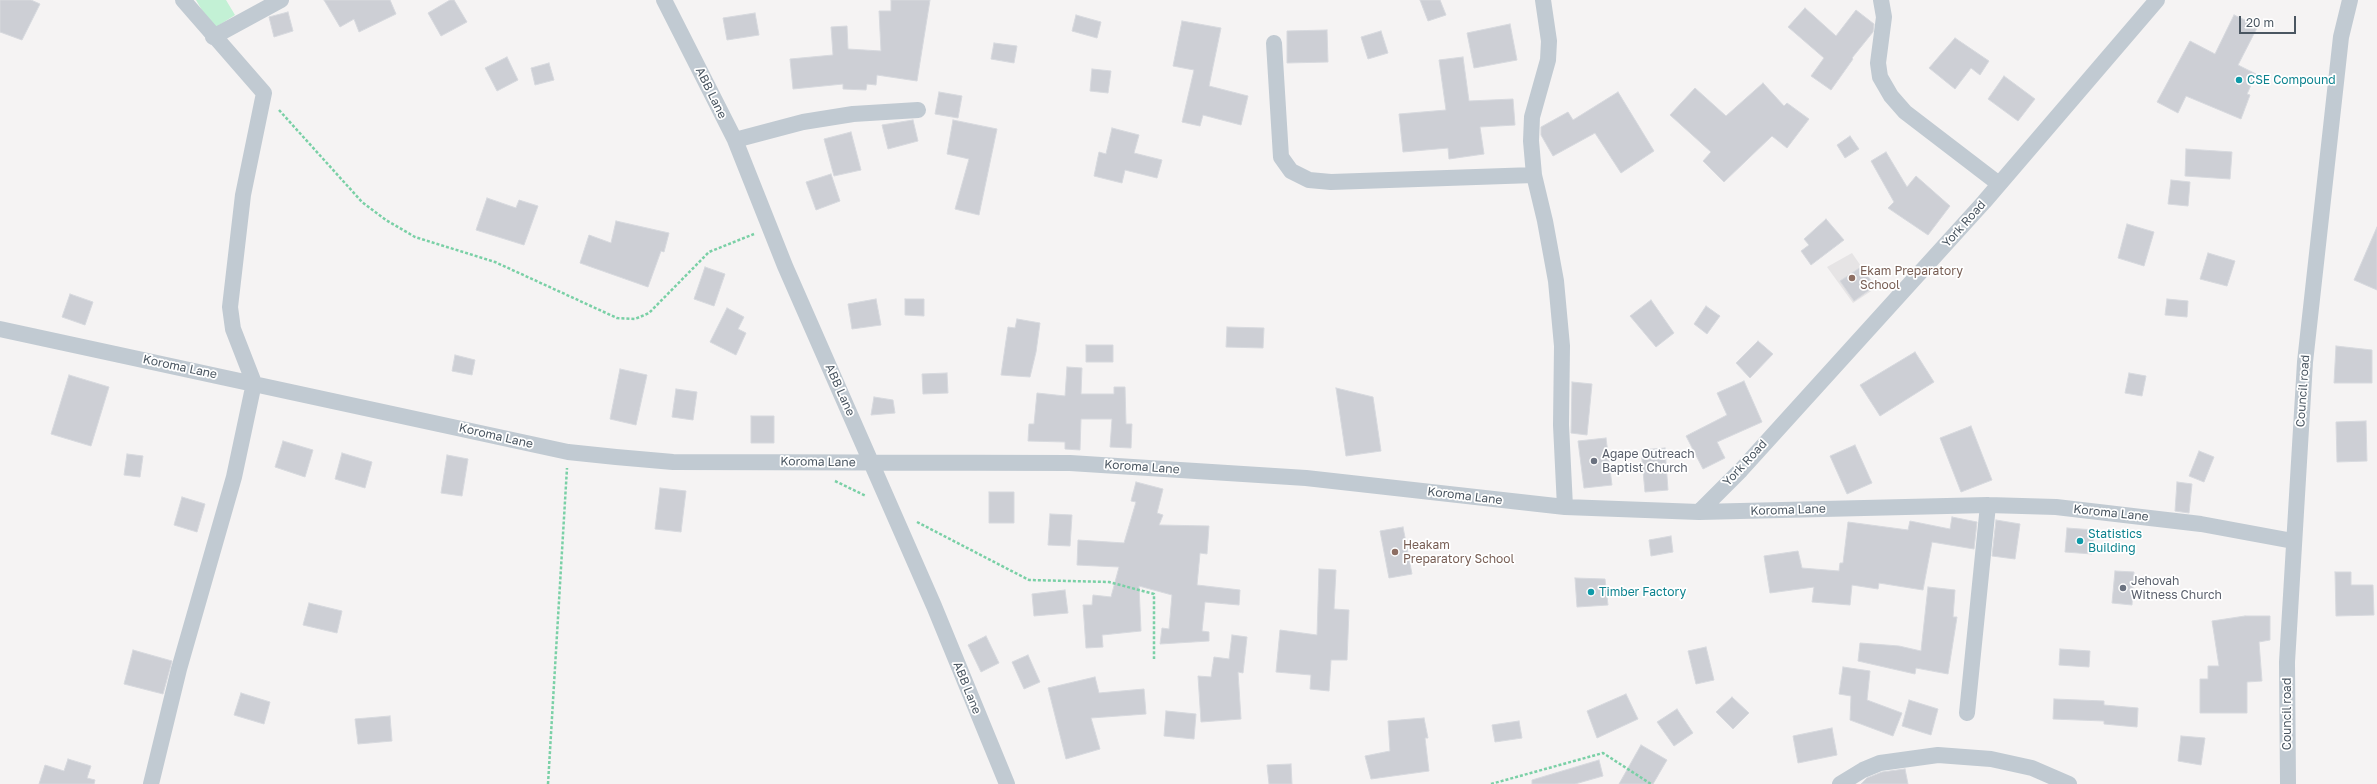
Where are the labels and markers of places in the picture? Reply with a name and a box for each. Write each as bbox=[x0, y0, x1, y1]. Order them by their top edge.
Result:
place label: CSE Compound bbox=[2247, 73, 2336, 87]
marker: CSE Compound bbox=[2234, 75, 2244, 85]
place label: Ekam Preparatory School bbox=[1860, 264, 1963, 292]
marker: Ekam Preparatory School bbox=[1847, 273, 1857, 283]
place label: Agape Outreach Baptist Church bbox=[1602, 447, 1695, 475]
marker: Agape Outreach Baptist Church bbox=[1589, 456, 1599, 466]
place label: Statistics Building bbox=[2088, 527, 2142, 555]
marker: Statistics Building bbox=[2075, 536, 2085, 546]
place label: Heakam Preparatory School bbox=[1403, 538, 1514, 566]
marker: Heakam Preparatory School bbox=[1390, 547, 1400, 557]
place label: Jehovah Witness Church bbox=[2131, 574, 2222, 602]
marker: Jehovah Witness Church bbox=[2118, 583, 2128, 593]
place label: Timber Factory bbox=[1599, 585, 1686, 599]
marker: Timber Factory bbox=[1586, 587, 1596, 597]

